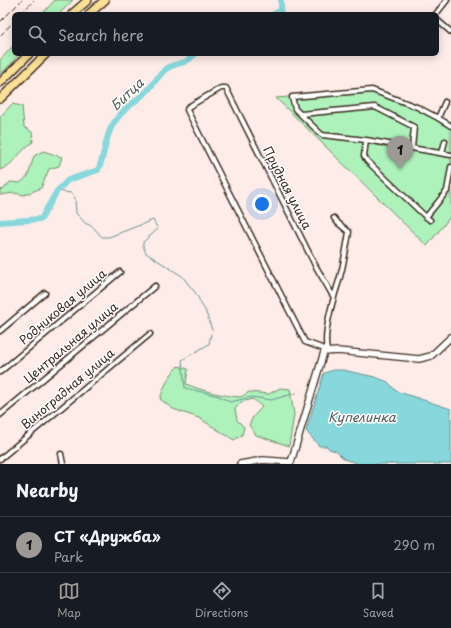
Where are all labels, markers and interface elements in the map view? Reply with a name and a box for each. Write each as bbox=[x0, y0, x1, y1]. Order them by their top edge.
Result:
search box bbox=[12, 12, 439, 56]
icon: search bbox=[26, 23, 48, 45]
text: Search here bbox=[58, 23, 144, 46]
water label: Битца bbox=[106, 73, 148, 114]
pin: 1 bbox=[387, 136, 413, 169]
street label: Прудная улица bbox=[259, 143, 317, 233]
your location bbox=[252, 194, 272, 214]
street label: Родниковая улица bbox=[15, 264, 110, 348]
street label: Центральная улица bbox=[19, 297, 122, 387]
street label: Виноградная улица bbox=[17, 343, 118, 433]
water label: Купелинка bbox=[328, 407, 397, 426]
text: Nearby bbox=[16, 477, 78, 503]
text: СТ «Дружба» bbox=[54, 524, 161, 547]
text: 1 bbox=[26, 535, 32, 554]
text: 290 m bbox=[394, 535, 435, 554]
text: Park bbox=[54, 547, 83, 566]
tab: Map bbox=[57, 580, 81, 621]
tab: Directions bbox=[195, 580, 248, 621]
tab: Saved bbox=[363, 580, 394, 621]

